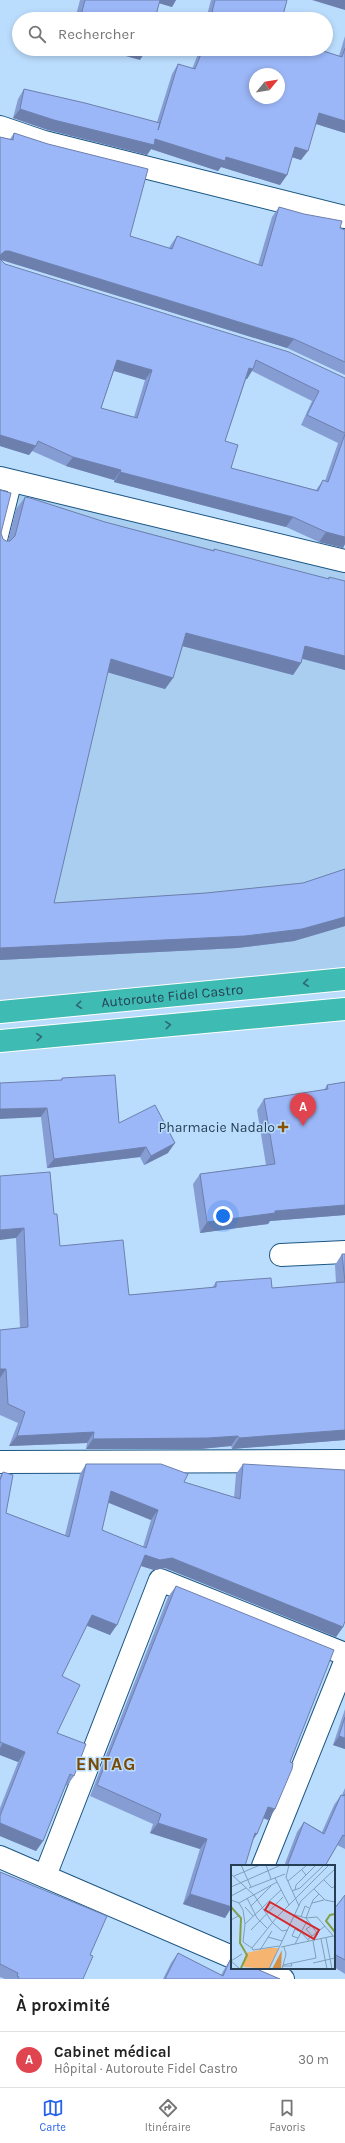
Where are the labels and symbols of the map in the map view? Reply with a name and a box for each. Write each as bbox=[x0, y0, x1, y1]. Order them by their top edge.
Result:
north arrow bbox=[249, 68, 285, 104]
one-way arrow bbox=[303, 978, 309, 987]
street label: Autoroute Fidel Castro bbox=[101, 980, 244, 1011]
one-way arrow bbox=[76, 1000, 82, 1009]
one-way arrow bbox=[165, 1021, 171, 1030]
one-way arrow bbox=[36, 1033, 42, 1042]
pin: A bbox=[290, 1093, 316, 1126]
place label: Pharmacie Nadalo bbox=[158, 1119, 275, 1136]
marker: Pharmacie Nadalo bbox=[278, 1122, 288, 1132]
your location bbox=[213, 1206, 233, 1226]
district label: ENTAG bbox=[76, 1753, 136, 1775]
inset map bbox=[231, 1865, 335, 1969]

